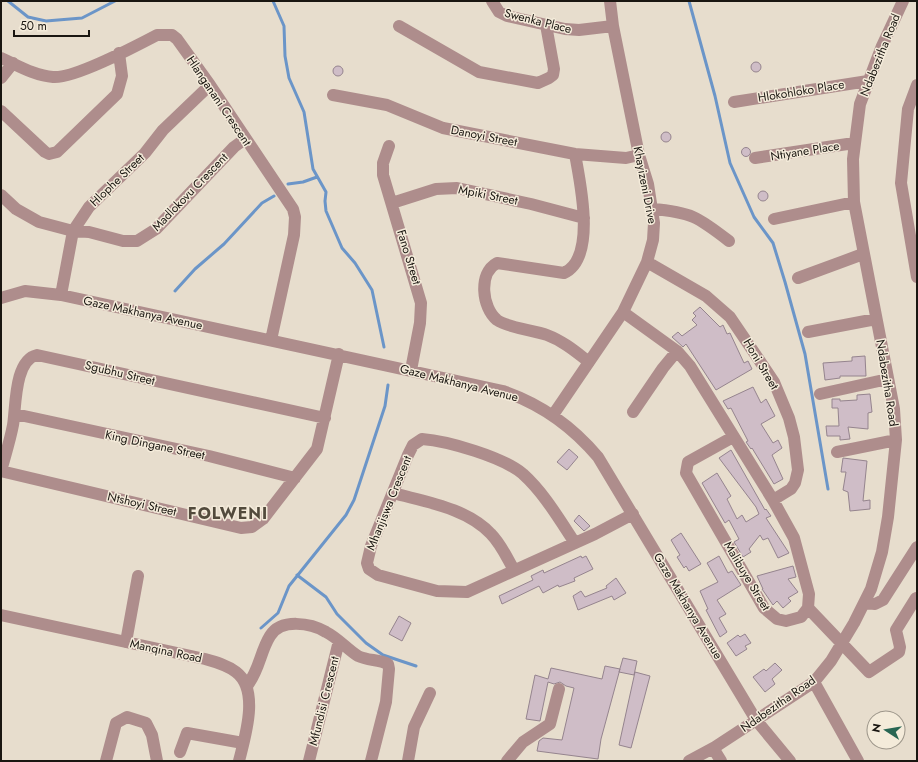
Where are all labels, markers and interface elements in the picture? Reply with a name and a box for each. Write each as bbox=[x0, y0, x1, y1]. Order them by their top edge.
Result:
street label: Swenka Place bbox=[502, 4, 574, 38]
street label: Ndabezitha Road bbox=[855, 11, 905, 99]
scale bar bbox=[14, 12, 89, 38]
text: 50 m bbox=[20, 17, 47, 35]
street label: Hlanganani Crescent bbox=[182, 52, 256, 150]
street label: Hlokohloko Place bbox=[756, 75, 846, 107]
street label: Danoyi Street bbox=[449, 121, 519, 151]
street label: Ntiyane Place bbox=[769, 137, 841, 165]
street label: Khayizeni Drive bbox=[629, 145, 661, 225]
street label: Hlophe Street bbox=[86, 149, 148, 211]
street label: Madlokovu Crescent bbox=[148, 149, 232, 235]
street label: Mpiki Street bbox=[457, 180, 519, 210]
street label: Fano Street bbox=[392, 227, 426, 287]
street label: Gaze Makhanya Avenue bbox=[82, 292, 204, 334]
street label: Honi Street bbox=[739, 335, 783, 393]
street label: Ndabezitha Road bbox=[871, 338, 903, 428]
street label: Sgubhu Street bbox=[83, 356, 157, 390]
street label: Gaze Makhanya Avenue bbox=[398, 360, 520, 406]
street label: King Dingane Street bbox=[103, 426, 207, 464]
street label: Mhanjiswa Crescent bbox=[362, 453, 416, 553]
street label: Ntshoyi Street bbox=[106, 487, 178, 521]
district label: FOLWENI bbox=[188, 502, 268, 525]
street label: Malibuye Street bbox=[719, 538, 775, 614]
street label: Gaze Makhanya Avenue bbox=[649, 549, 727, 663]
street label: Manqina Road bbox=[128, 635, 204, 667]
street label: Mfundisi Crescent bbox=[304, 654, 344, 748]
street label: Ndabezitha Road bbox=[737, 671, 819, 737]
north arrow bbox=[866, 710, 906, 750]
text: N bbox=[867, 722, 885, 734]

